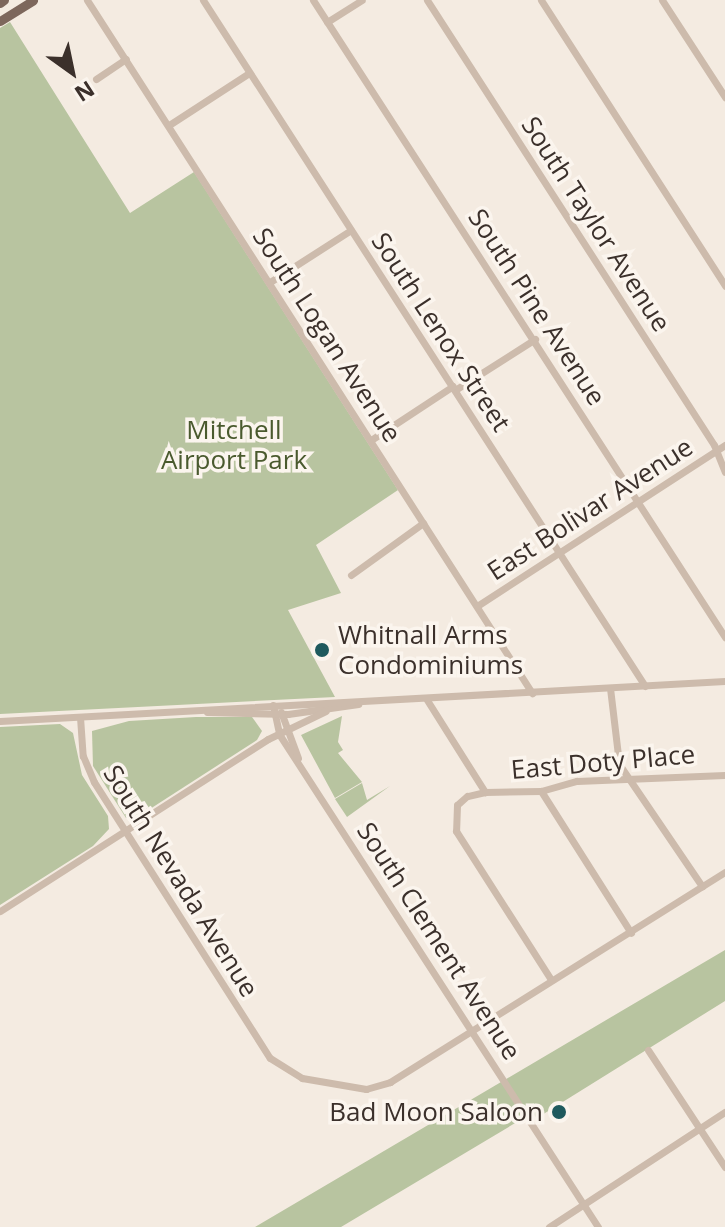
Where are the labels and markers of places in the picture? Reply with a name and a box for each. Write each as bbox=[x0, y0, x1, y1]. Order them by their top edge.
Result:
place label: Whitnall Arms Condominiums bbox=[338, 619, 523, 680]
marker: Whitnall Arms Condominiums bbox=[313, 641, 331, 659]
place label: Bad Moon Saloon bbox=[329, 1096, 543, 1128]
marker: Bad Moon Saloon bbox=[550, 1103, 568, 1121]

